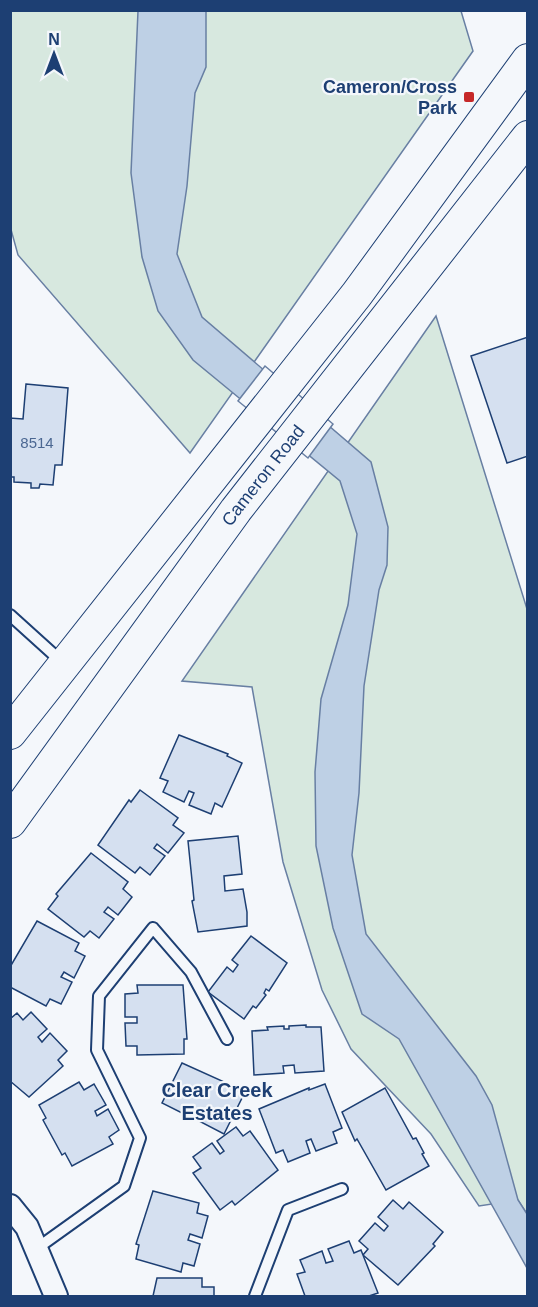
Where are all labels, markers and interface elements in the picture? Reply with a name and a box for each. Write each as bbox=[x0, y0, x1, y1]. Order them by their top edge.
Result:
north arrow bbox=[24, 24, 84, 84]
text: N bbox=[48, 31, 60, 48]
place label: Cameron/Cross Park bbox=[323, 77, 458, 118]
marker: Cameron/Cross Park bbox=[462, 90, 476, 104]
street label: Cameron Road bbox=[218, 421, 308, 530]
house number: 8514 bbox=[20, 434, 54, 451]
district label: Clear Creek Estates bbox=[161, 1079, 273, 1124]

